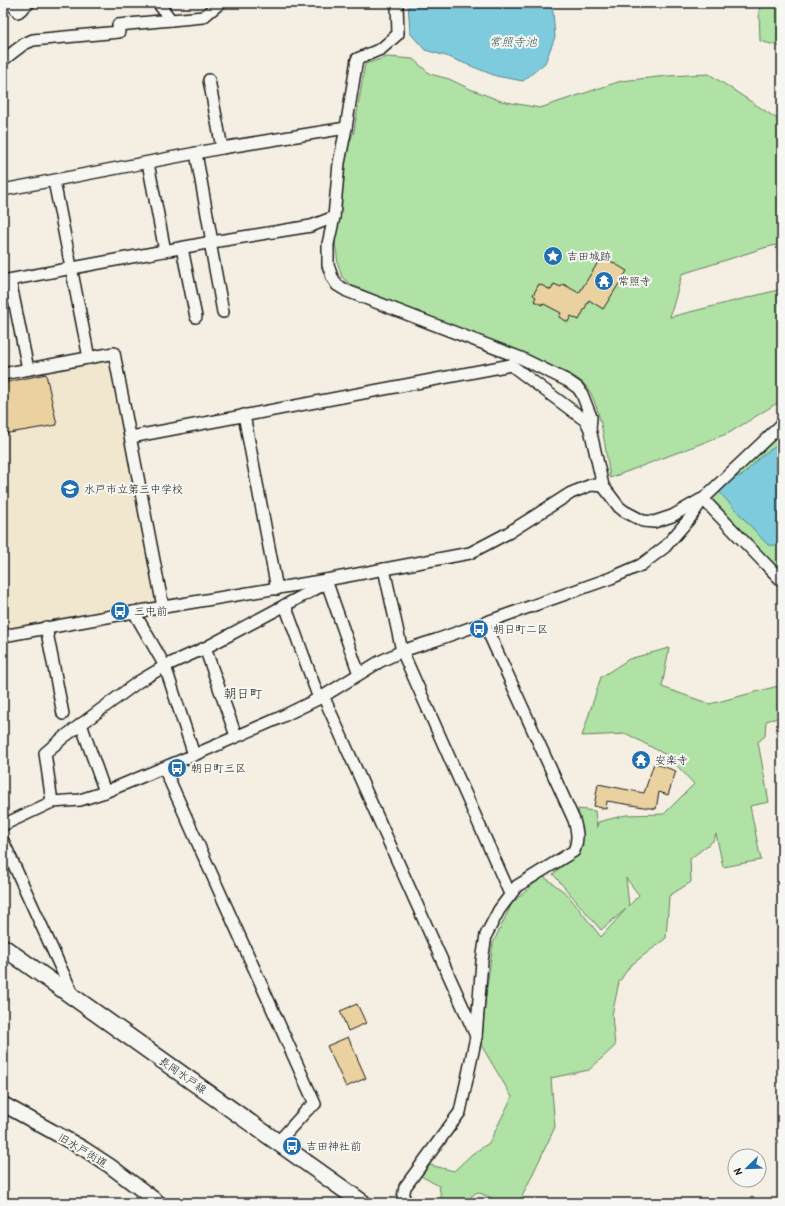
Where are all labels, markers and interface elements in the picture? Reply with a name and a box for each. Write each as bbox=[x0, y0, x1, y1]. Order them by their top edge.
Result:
water label: 常照寺池 bbox=[489, 33, 538, 50]
place icon: 吉田城跡 bbox=[542, 245, 564, 267]
place label: 吉田城跡 bbox=[567, 249, 611, 263]
temple icon: 常照寺 bbox=[593, 270, 615, 292]
place label: 常照寺 bbox=[618, 274, 651, 288]
school or university icon: 水戸市立第三中学校 bbox=[59, 478, 81, 500]
place label: 水戸市立第三中学校 bbox=[84, 482, 183, 496]
bus stop icon: 三中前 bbox=[109, 600, 131, 622]
place label: 三中前 bbox=[134, 604, 167, 618]
bus stop icon: 朝日町二区 bbox=[468, 618, 490, 640]
place label: 朝日町二区 bbox=[493, 622, 548, 636]
district label: 朝日町 bbox=[223, 684, 263, 702]
temple icon: 安楽寺 bbox=[630, 749, 652, 771]
place label: 安楽寺 bbox=[655, 753, 688, 767]
bus stop icon: 朝日町三区 bbox=[166, 757, 188, 779]
place label: 朝日町三区 bbox=[191, 761, 246, 775]
street label: 長岡水戸線 bbox=[156, 1053, 210, 1097]
street label: 旧水戸街道 bbox=[56, 1130, 110, 1170]
bus stop icon: 吉田神社前 bbox=[281, 1135, 303, 1157]
place label: 吉田神社前 bbox=[306, 1139, 361, 1153]
north arrow bbox=[727, 1148, 767, 1188]
text: N bbox=[730, 1166, 745, 1177]

